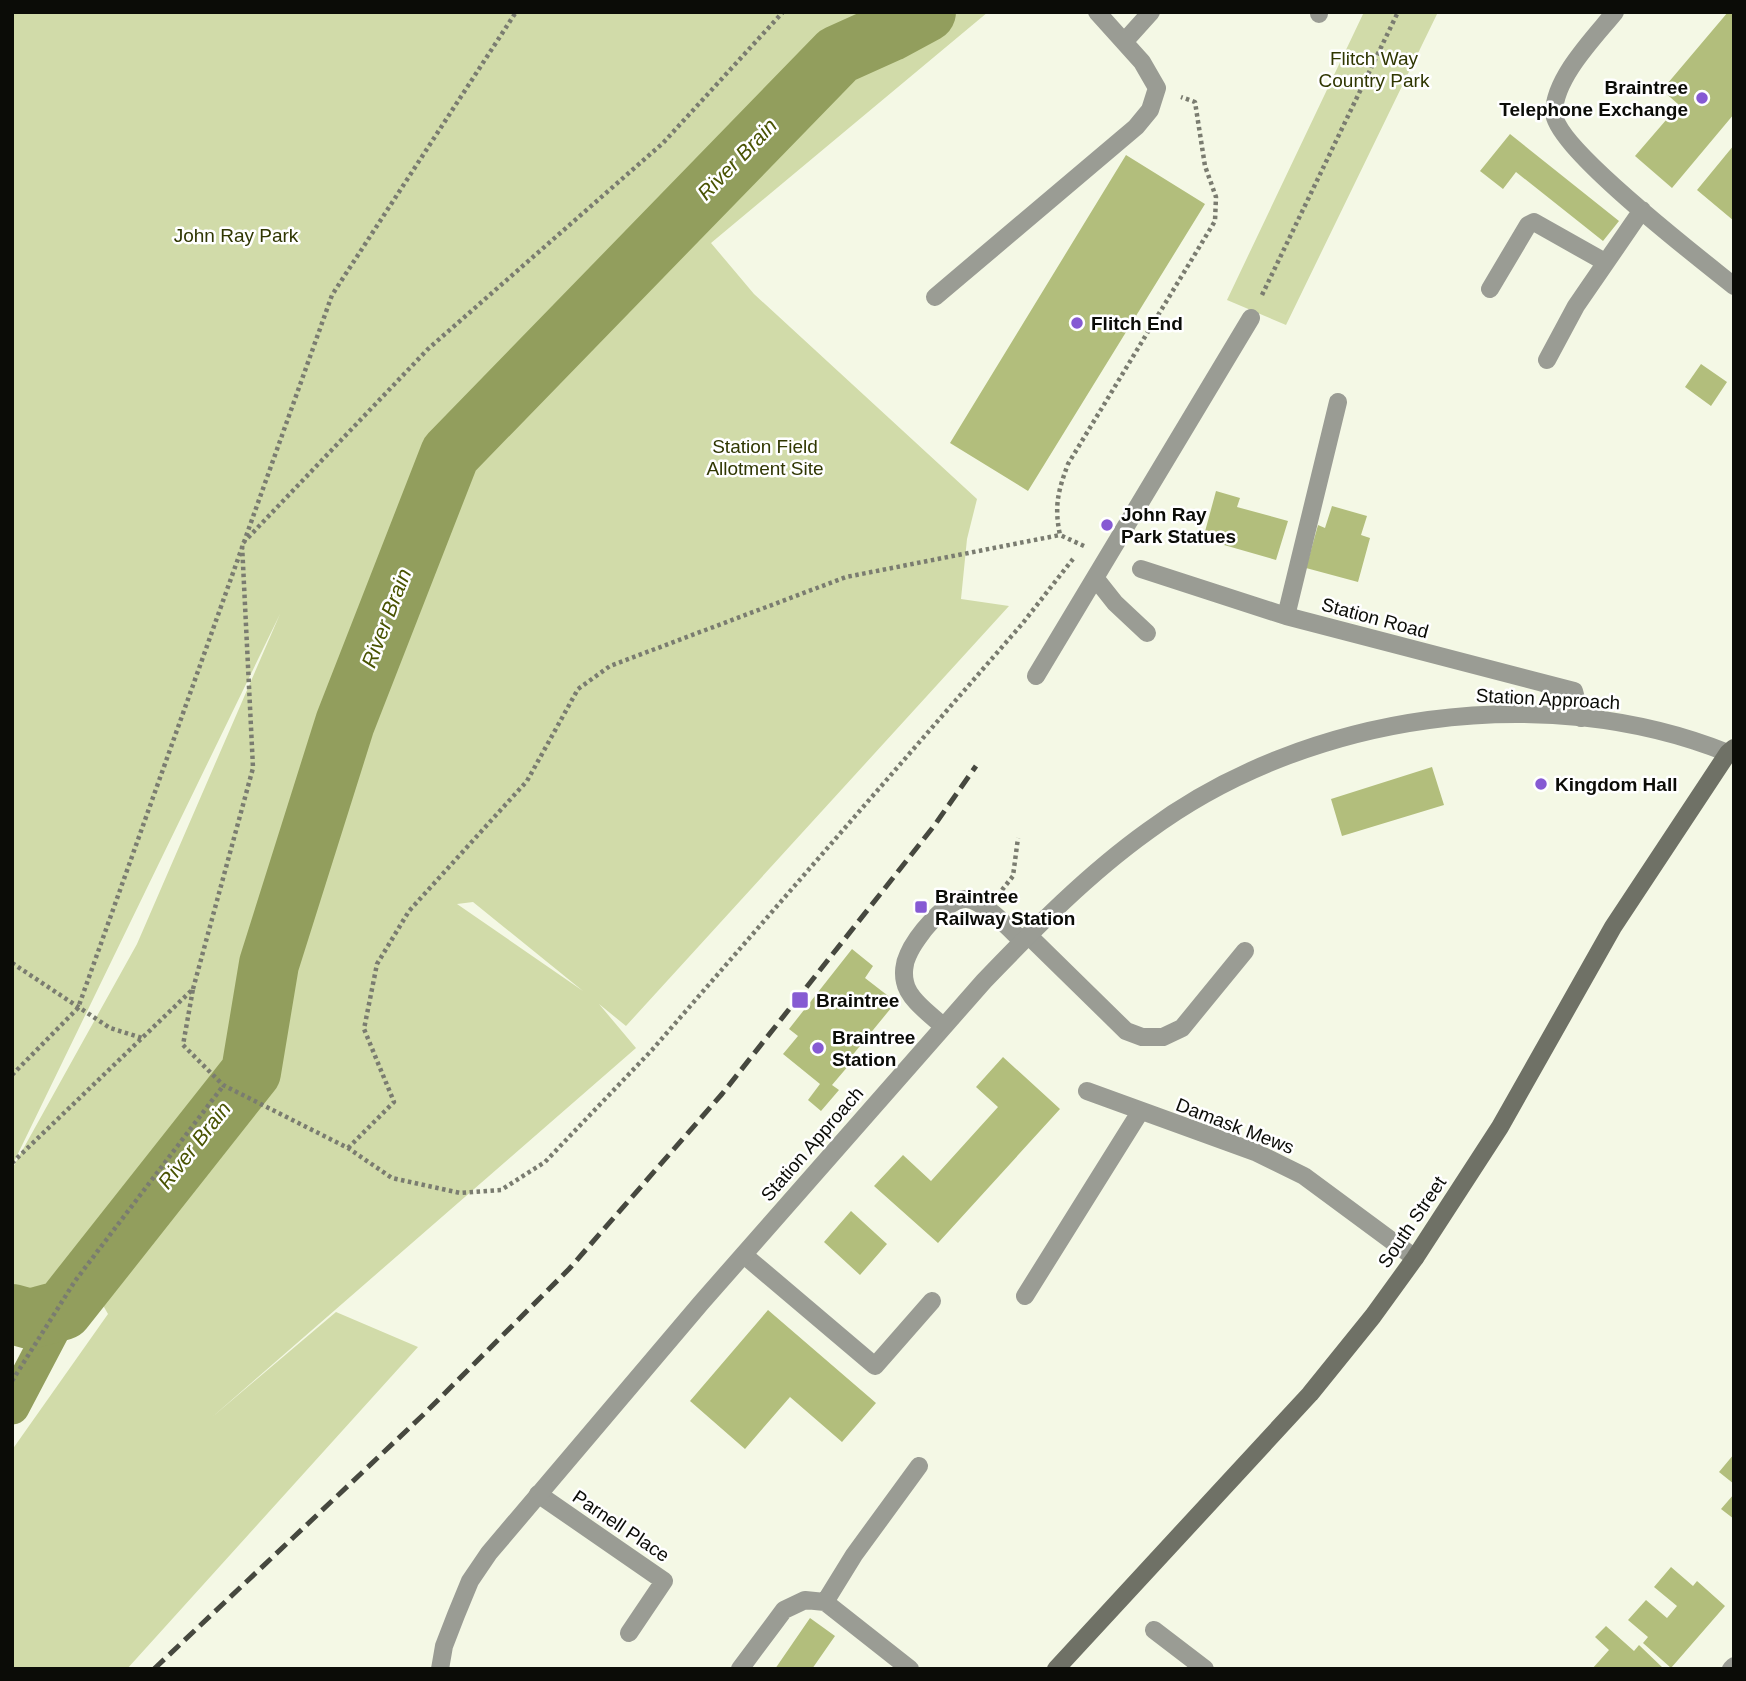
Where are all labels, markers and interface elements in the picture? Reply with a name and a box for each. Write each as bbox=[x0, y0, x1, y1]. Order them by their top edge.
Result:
park label: Flitch Way Country Park bbox=[1319, 48, 1430, 91]
place label: Braintree Telephone Exchange bbox=[1499, 77, 1688, 120]
marker: Braintree Telephone Exchange bbox=[1694, 90, 1710, 106]
water label: River Brain bbox=[693, 114, 781, 204]
park label: John Ray Park bbox=[174, 225, 299, 246]
place label: Flitch End bbox=[1091, 313, 1183, 334]
marker: Flitch End bbox=[1069, 315, 1085, 331]
park label: Station Field Allotment Site bbox=[706, 436, 824, 479]
place label: John Ray Park Statues bbox=[1121, 504, 1236, 547]
marker: John Ray Park Statues bbox=[1099, 517, 1115, 533]
water label: River Brain bbox=[357, 565, 415, 671]
street label: Station Road bbox=[1319, 594, 1431, 642]
street label: Station Approach bbox=[1475, 685, 1621, 713]
place label: Kingdom Hall bbox=[1555, 774, 1677, 795]
marker: Kingdom Hall bbox=[1533, 776, 1549, 792]
place label: Braintree Railway Station bbox=[935, 886, 1075, 929]
marker: Braintree Railway Station bbox=[913, 899, 929, 915]
marker: Braintree bbox=[790, 990, 810, 1010]
place label: Braintree bbox=[816, 990, 899, 1011]
place label: Braintree Station bbox=[832, 1027, 915, 1070]
marker: Braintree Station bbox=[810, 1040, 826, 1056]
street label: Station Approach bbox=[757, 1083, 867, 1205]
street label: Damask Mews bbox=[1173, 1094, 1297, 1158]
water label: River Brain bbox=[153, 1097, 235, 1193]
street label: South Street bbox=[1374, 1172, 1451, 1272]
street label: Parnell Place bbox=[569, 1486, 673, 1566]

